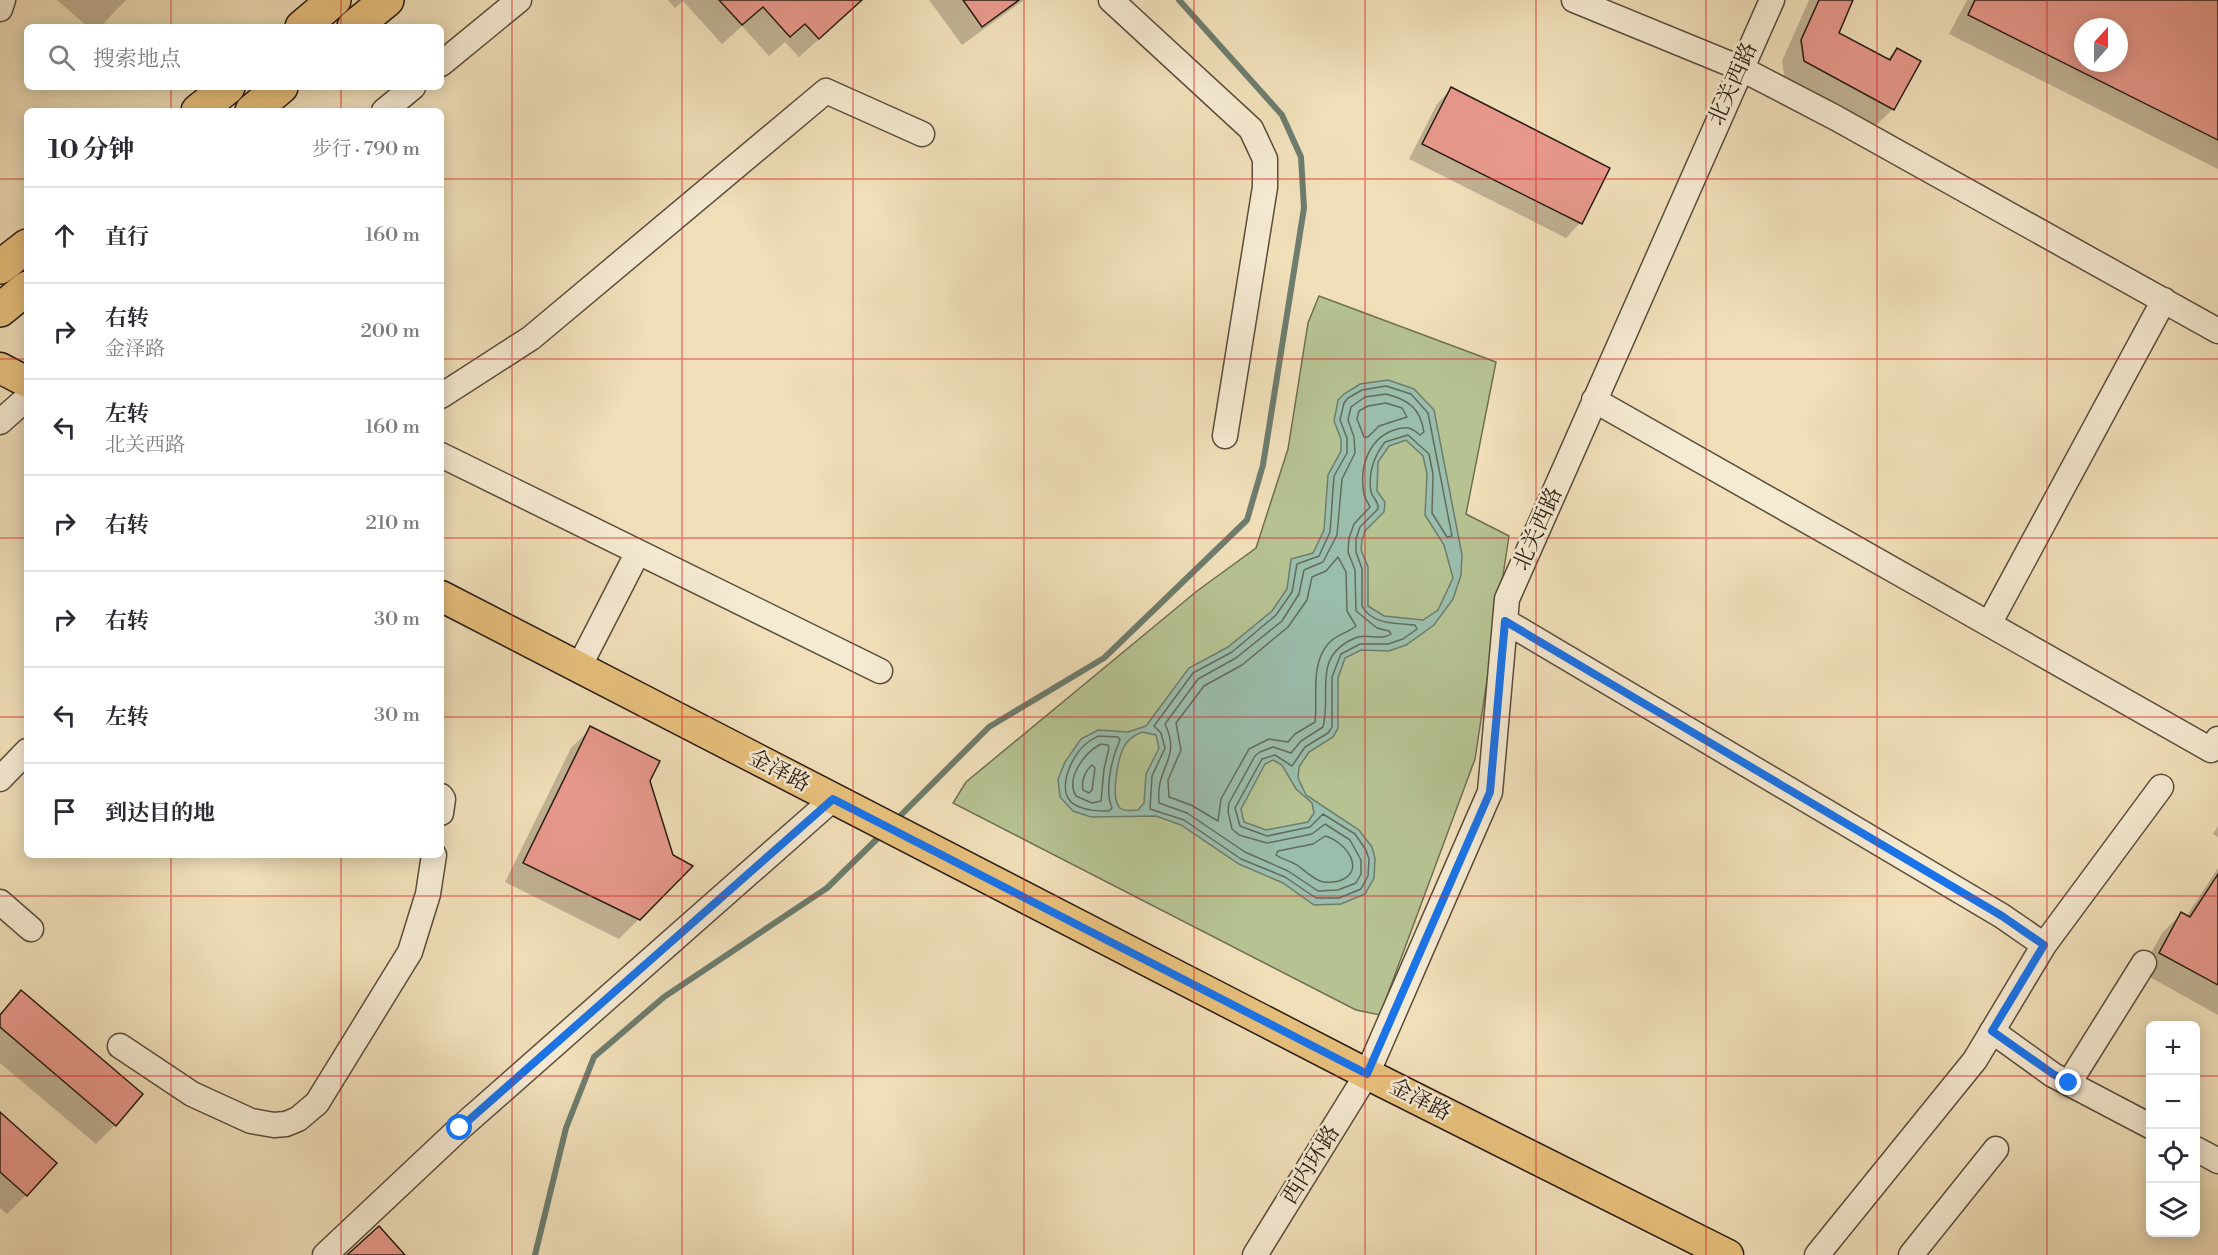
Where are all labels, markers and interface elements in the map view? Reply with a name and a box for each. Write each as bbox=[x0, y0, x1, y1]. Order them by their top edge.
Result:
north arrow bbox=[2074, 18, 2128, 72]
search box bbox=[24, 24, 444, 90]
street label: 北关西路 bbox=[1703, 38, 1763, 130]
icon: search bbox=[45, 41, 78, 74]
text: 搜索地点 bbox=[93, 46, 181, 73]
text: 10 分钟 bbox=[48, 134, 135, 166]
text: 步行 · 790 m bbox=[312, 137, 420, 162]
icon: ahead bbox=[48, 219, 81, 252]
text: 160 m bbox=[365, 223, 420, 248]
text: 直行 bbox=[105, 224, 149, 251]
text: 右转 bbox=[105, 305, 149, 332]
icon: right bbox=[48, 315, 81, 348]
text: 200 m bbox=[360, 319, 420, 344]
text: 金泽路 bbox=[105, 337, 165, 362]
text: 左转 bbox=[105, 401, 149, 428]
icon: left bbox=[48, 411, 81, 444]
text: 160 m bbox=[365, 415, 420, 440]
text: 北关西路 bbox=[105, 433, 185, 458]
street label: 北关西路 bbox=[1508, 483, 1568, 575]
icon: right bbox=[48, 507, 81, 540]
text: 210 m bbox=[365, 511, 420, 536]
text: 右转 bbox=[105, 512, 149, 539]
icon: right bbox=[48, 603, 81, 636]
text: 30 m bbox=[374, 607, 420, 632]
text: 右转 bbox=[105, 608, 149, 635]
icon: left bbox=[48, 699, 81, 732]
text: 30 m bbox=[374, 703, 420, 728]
text: 左转 bbox=[105, 704, 149, 731]
street label: 金泽路 bbox=[743, 744, 815, 798]
icon: arrive bbox=[48, 795, 81, 828]
text: 到达目的地 bbox=[105, 800, 215, 827]
map controls bbox=[2146, 1021, 2200, 1237]
button: + bbox=[2146, 1021, 2200, 1075]
route end bbox=[2055, 1069, 2081, 1095]
street label: 金泽路 bbox=[1384, 1073, 1456, 1127]
button: − bbox=[2146, 1075, 2200, 1129]
route start bbox=[446, 1114, 472, 1140]
street label: 西内环路 bbox=[1276, 1121, 1346, 1209]
button: locate bbox=[2146, 1129, 2200, 1183]
button: layers bbox=[2146, 1183, 2200, 1237]

